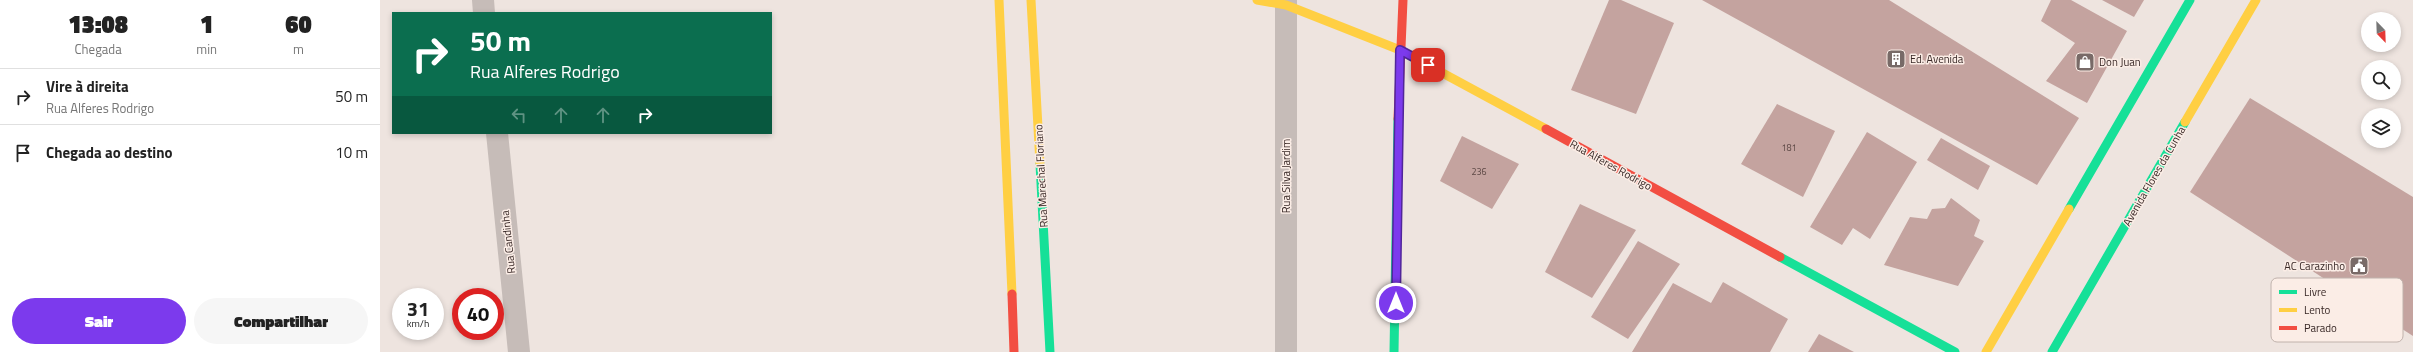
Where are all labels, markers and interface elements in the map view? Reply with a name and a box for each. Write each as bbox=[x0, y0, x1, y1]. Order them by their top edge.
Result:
text: 13:08 bbox=[68, 6, 128, 42]
text: 1 bbox=[200, 6, 213, 42]
text: 60 bbox=[285, 6, 312, 42]
north arrow bbox=[2361, 12, 2401, 52]
map controls bbox=[2361, 12, 2401, 148]
text: 50 m bbox=[470, 19, 531, 62]
icon: right bbox=[404, 28, 456, 80]
text: Chegada bbox=[75, 39, 122, 59]
text: min bbox=[196, 39, 217, 59]
text: m bbox=[293, 39, 304, 59]
pin bbox=[1411, 48, 1445, 82]
building icon: Ed. Avenida bbox=[1885, 48, 1907, 70]
place label: Ed. Avenida bbox=[1910, 51, 1964, 67]
shop icon: Don Juan bbox=[2074, 51, 2096, 73]
icon: arrive bbox=[1417, 54, 1439, 76]
place label: Don Juan bbox=[2099, 54, 2141, 70]
text: Rua Alferes Rodrigo bbox=[470, 58, 620, 85]
button: search bbox=[2361, 60, 2401, 100]
text: Vire à direita bbox=[46, 75, 129, 98]
text: 50 m bbox=[335, 85, 368, 108]
icon: right bbox=[12, 86, 34, 108]
text: Rua Alferes Rodrigo bbox=[46, 98, 154, 118]
icon: left bbox=[508, 104, 530, 126]
icon: ahead bbox=[550, 104, 572, 126]
icon: ahead bbox=[592, 104, 614, 126]
icon: right bbox=[634, 104, 656, 126]
button: layers bbox=[2361, 108, 2401, 148]
street label: Avenida Flores da Cunha bbox=[2119, 123, 2189, 229]
street label: Rua Marechal Floriano bbox=[1030, 124, 1052, 228]
street label: Rua Alferes Rodrigo bbox=[1567, 136, 1655, 194]
street label: Rua Silva Jardim bbox=[1278, 139, 1294, 213]
text: Chegada ao destino bbox=[46, 141, 172, 164]
text: 10 m bbox=[335, 141, 368, 164]
house number: 181 bbox=[1781, 141, 1797, 154]
icon: arrive bbox=[12, 142, 34, 164]
house number: 236 bbox=[1471, 165, 1487, 178]
street label: Rua Candinha bbox=[497, 209, 519, 274]
public building icon: AC Carazinho bbox=[2348, 255, 2370, 277]
place label: AC Carazinho bbox=[2284, 258, 2345, 274]
legend bbox=[2271, 278, 2403, 342]
position arrow bbox=[1375, 282, 1417, 324]
text: Livre bbox=[2304, 284, 2327, 300]
speed limit sign: 40 bbox=[452, 288, 504, 340]
text: 31 bbox=[407, 293, 429, 324]
button: Sair bbox=[12, 298, 186, 344]
button: Compartilhar bbox=[194, 298, 368, 344]
text: Lento bbox=[2304, 302, 2331, 318]
text: km/h bbox=[407, 316, 429, 331]
text: Parado bbox=[2304, 320, 2337, 336]

